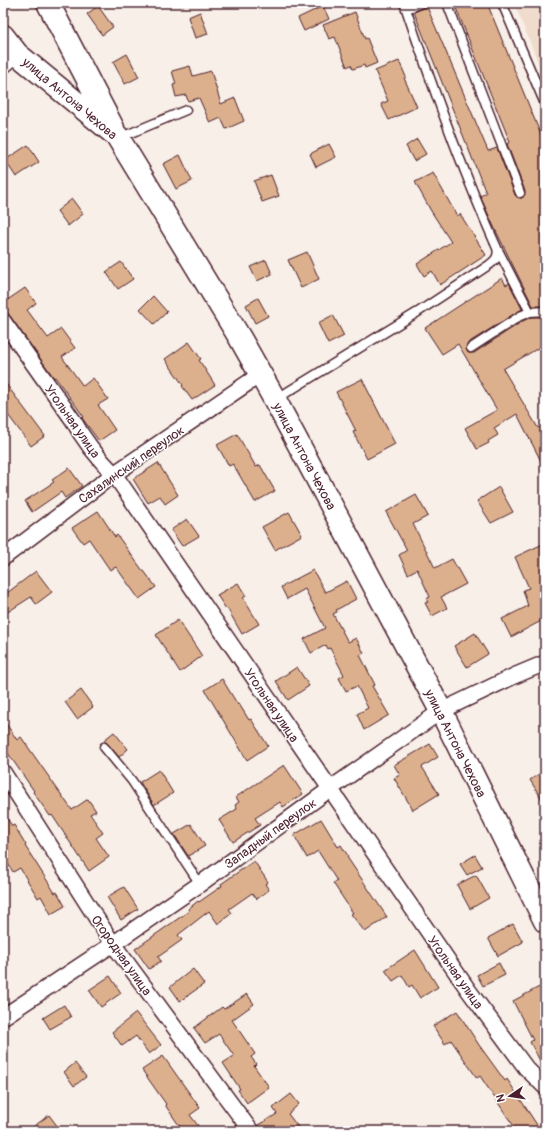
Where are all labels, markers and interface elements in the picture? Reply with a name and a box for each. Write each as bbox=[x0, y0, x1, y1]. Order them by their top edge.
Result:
street label: улица Антона Чехова bbox=[18, 54, 120, 143]
street label: Угольная улица bbox=[41, 382, 103, 461]
street label: улица Антона Чехова bbox=[269, 399, 339, 513]
street label: Сахалинский переулок bbox=[76, 422, 188, 507]
street label: Угольная улица bbox=[241, 665, 302, 746]
street label: улица Антона Чехова bbox=[420, 686, 489, 800]
street label: Западный переулок bbox=[221, 795, 320, 873]
street label: Огородная улица bbox=[88, 912, 155, 999]
street label: Угольная улица bbox=[424, 933, 486, 1012]
north arrow bbox=[490, 1076, 530, 1116]
text: N bbox=[493, 1093, 508, 1103]

